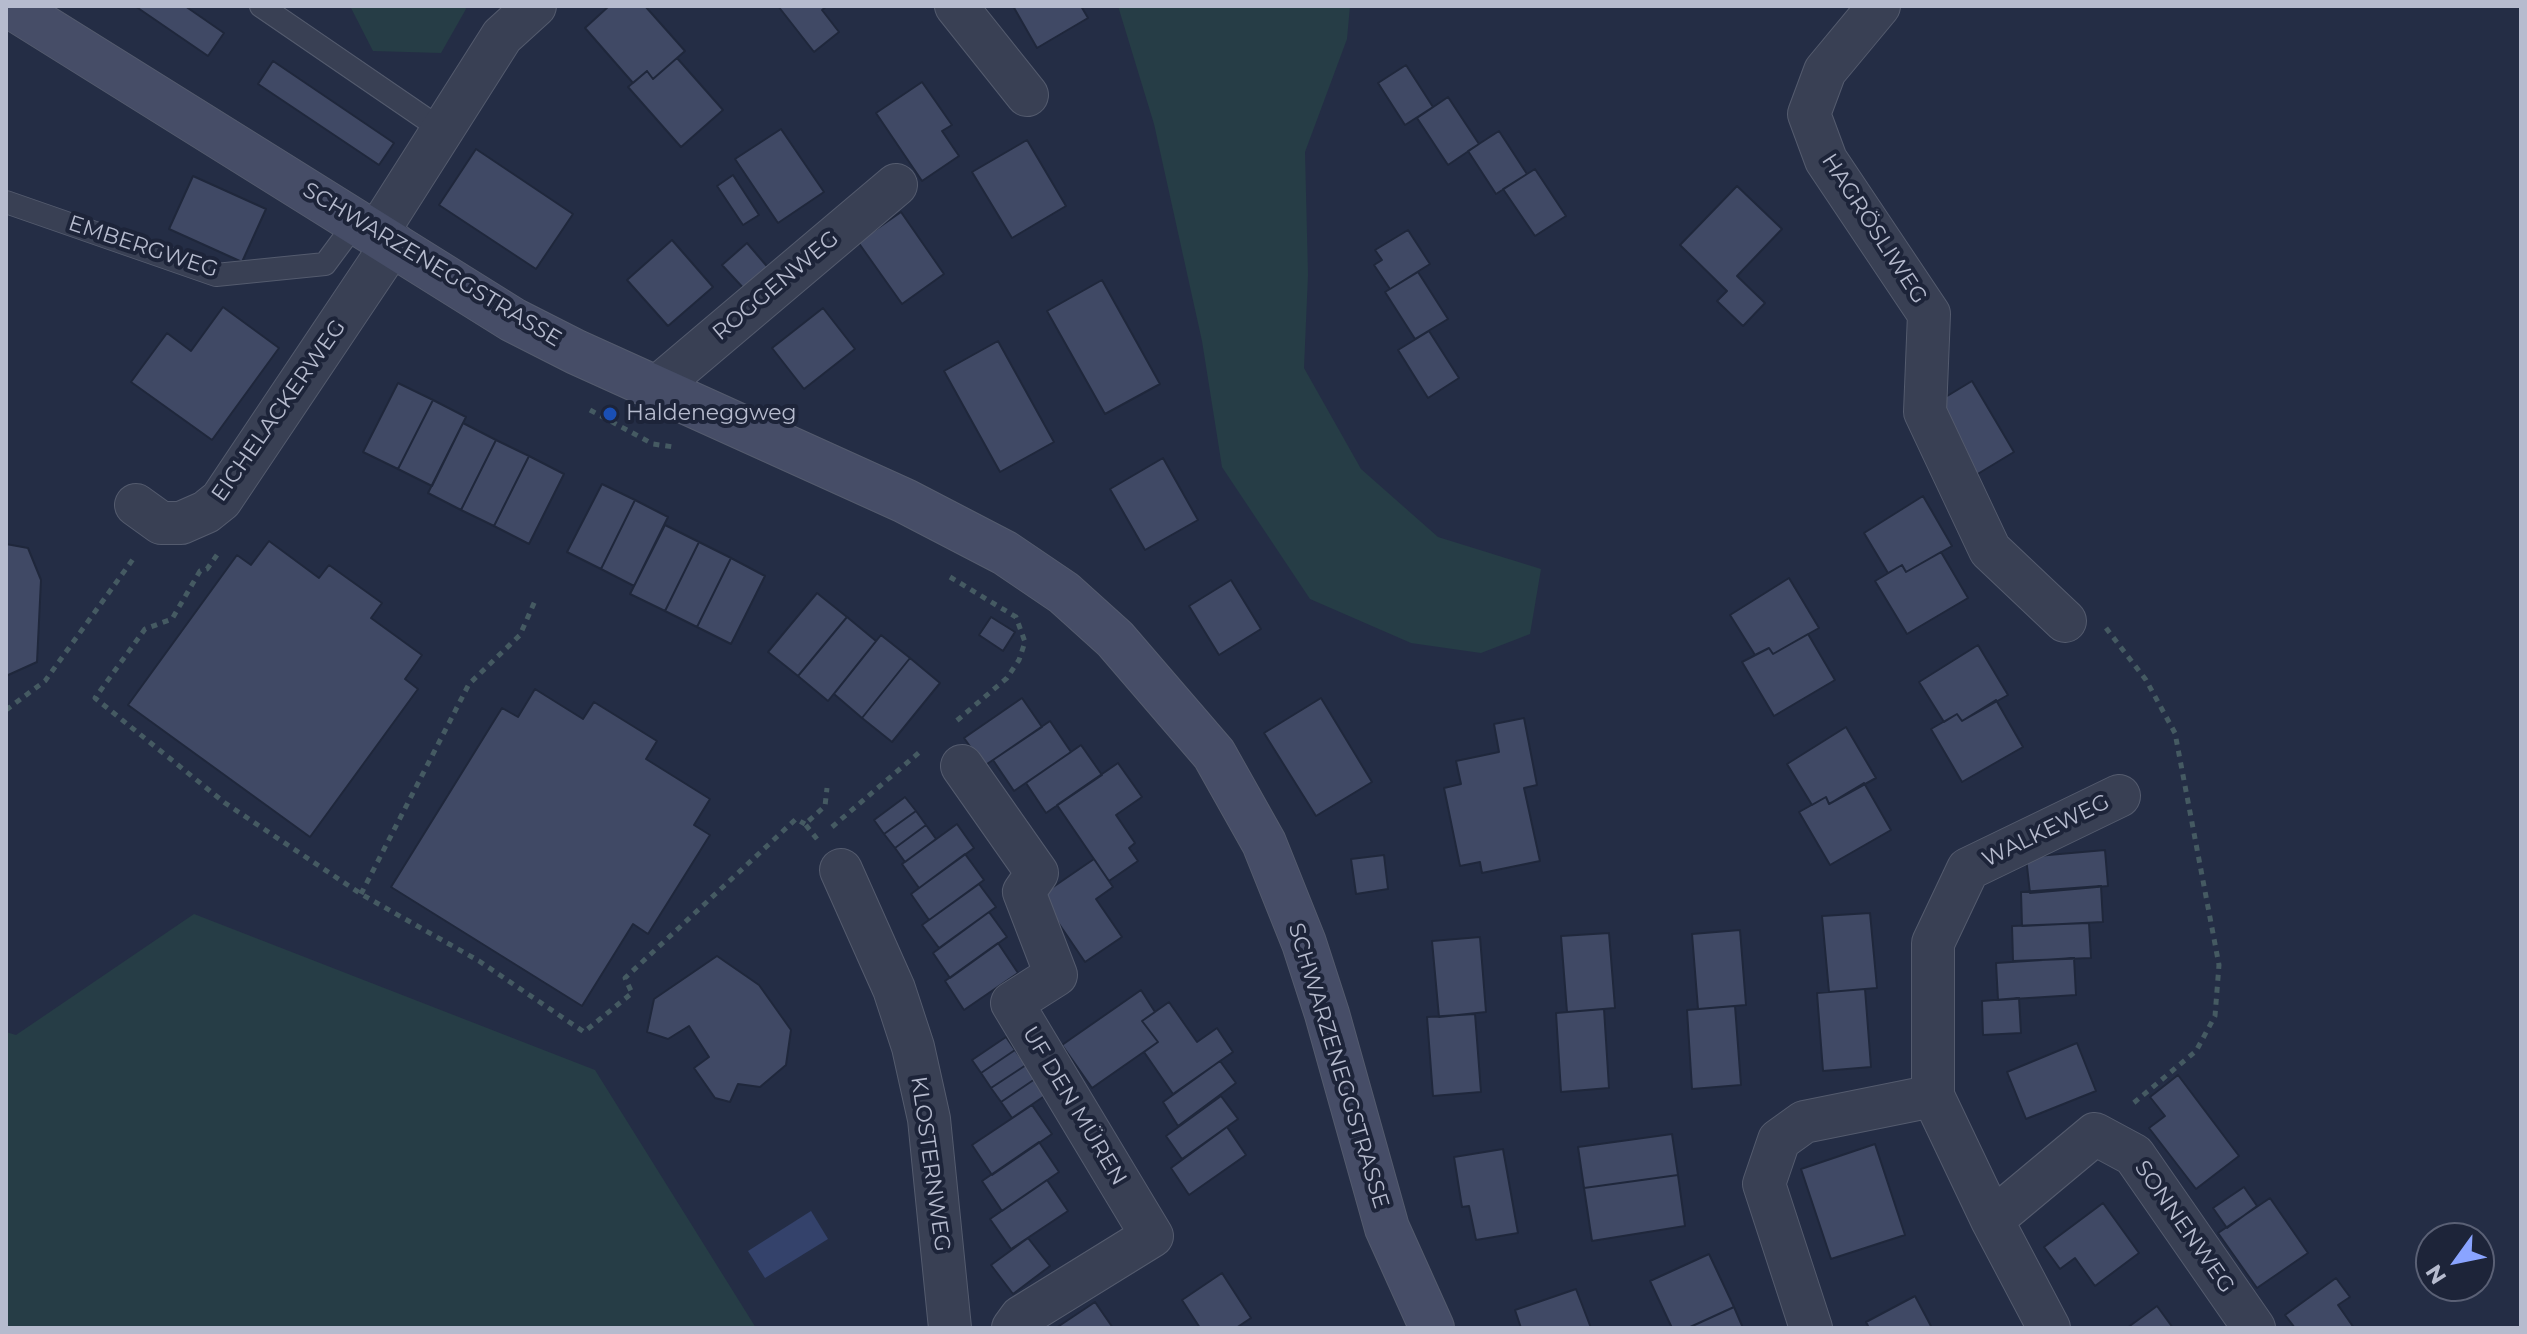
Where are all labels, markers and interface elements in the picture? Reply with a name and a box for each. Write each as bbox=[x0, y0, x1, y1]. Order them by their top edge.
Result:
street label: HAGRÖSLIWEG bbox=[1816, 149, 1932, 309]
street label: SCHWARZENEGGSTRASSE bbox=[298, 177, 566, 353]
street label: EMBERGWEG bbox=[65, 210, 221, 284]
street label: ROGGENWEG bbox=[708, 226, 844, 346]
street label: EICHELACKERWEG bbox=[206, 315, 352, 507]
place label: Haldeneggweg bbox=[626, 401, 797, 427]
marker: Haldeneggweg bbox=[601, 405, 619, 423]
street label: WALKEWEG bbox=[1978, 789, 2114, 873]
street label: SCHWARZENEGGSTRASSE bbox=[1282, 920, 1394, 1212]
street label: UF DEN MÜREN bbox=[1016, 1022, 1132, 1190]
street label: KLOSTERNWEG bbox=[905, 1075, 955, 1253]
street label: SONNENWEG bbox=[2128, 1156, 2240, 1298]
north arrow bbox=[2415, 1222, 2495, 1302]
text: N bbox=[2420, 1259, 2452, 1289]

